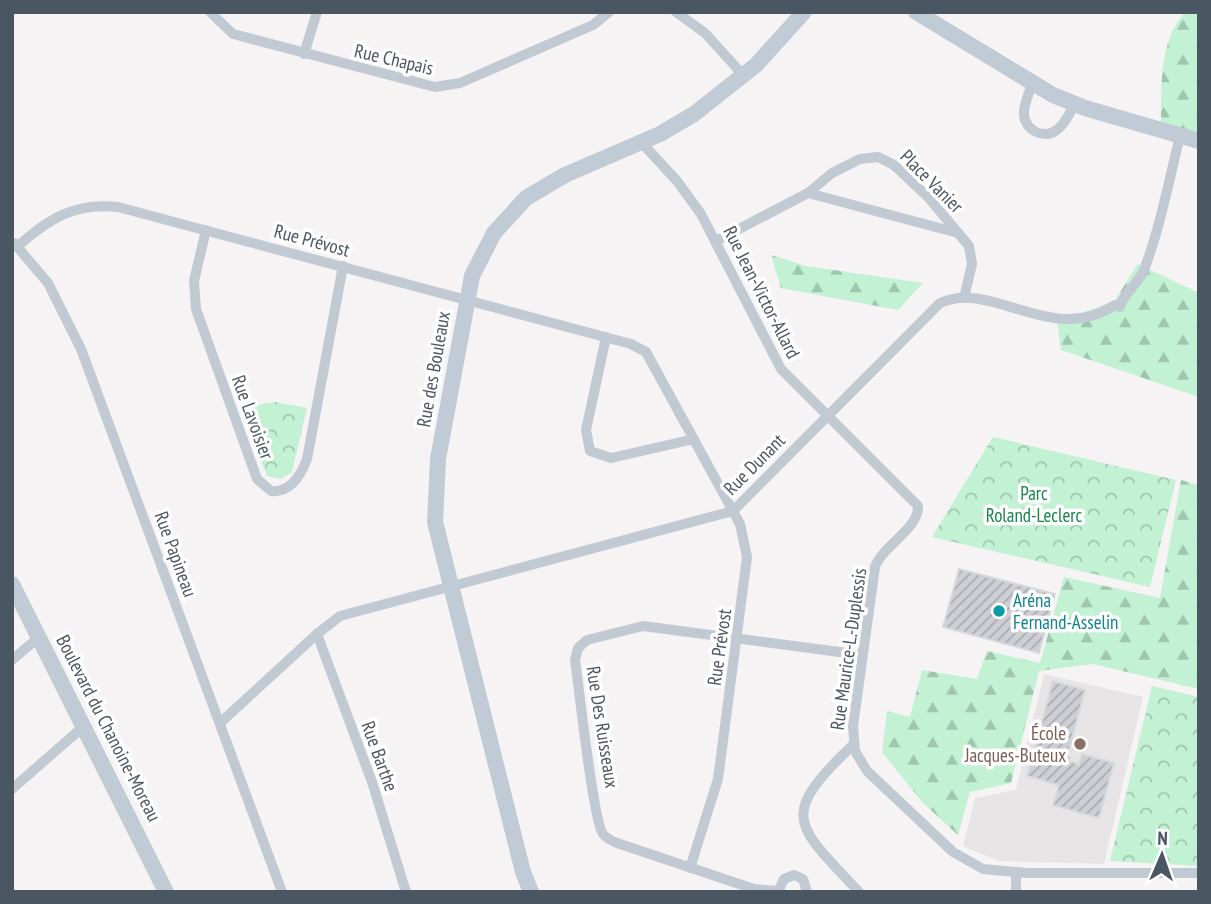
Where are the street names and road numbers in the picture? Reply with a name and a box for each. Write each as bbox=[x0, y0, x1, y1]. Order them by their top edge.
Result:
street label: Rue Chapais bbox=[352, 38, 436, 80]
street label: Place Vanier bbox=[895, 144, 969, 218]
street label: Rue Prévost bbox=[272, 218, 353, 262]
street label: Rue Jean-Victor-Allard bbox=[718, 222, 806, 362]
street label: Rue des Bouleaux bbox=[411, 309, 455, 429]
street label: Rue Lavoisier bbox=[227, 372, 280, 463]
street label: Rue Dunant bbox=[718, 428, 790, 500]
street label: Rue Papineau bbox=[149, 508, 203, 600]
street label: Rue Maurice-L.-Duplessis bbox=[825, 566, 871, 732]
street label: Rue Prévost bbox=[702, 606, 736, 687]
street label: Boulevard du Chanoine-Moreau bbox=[51, 631, 167, 825]
street label: Rue Des Ruisseaux bbox=[581, 664, 625, 790]
street label: Rue Barthe bbox=[356, 718, 404, 794]

